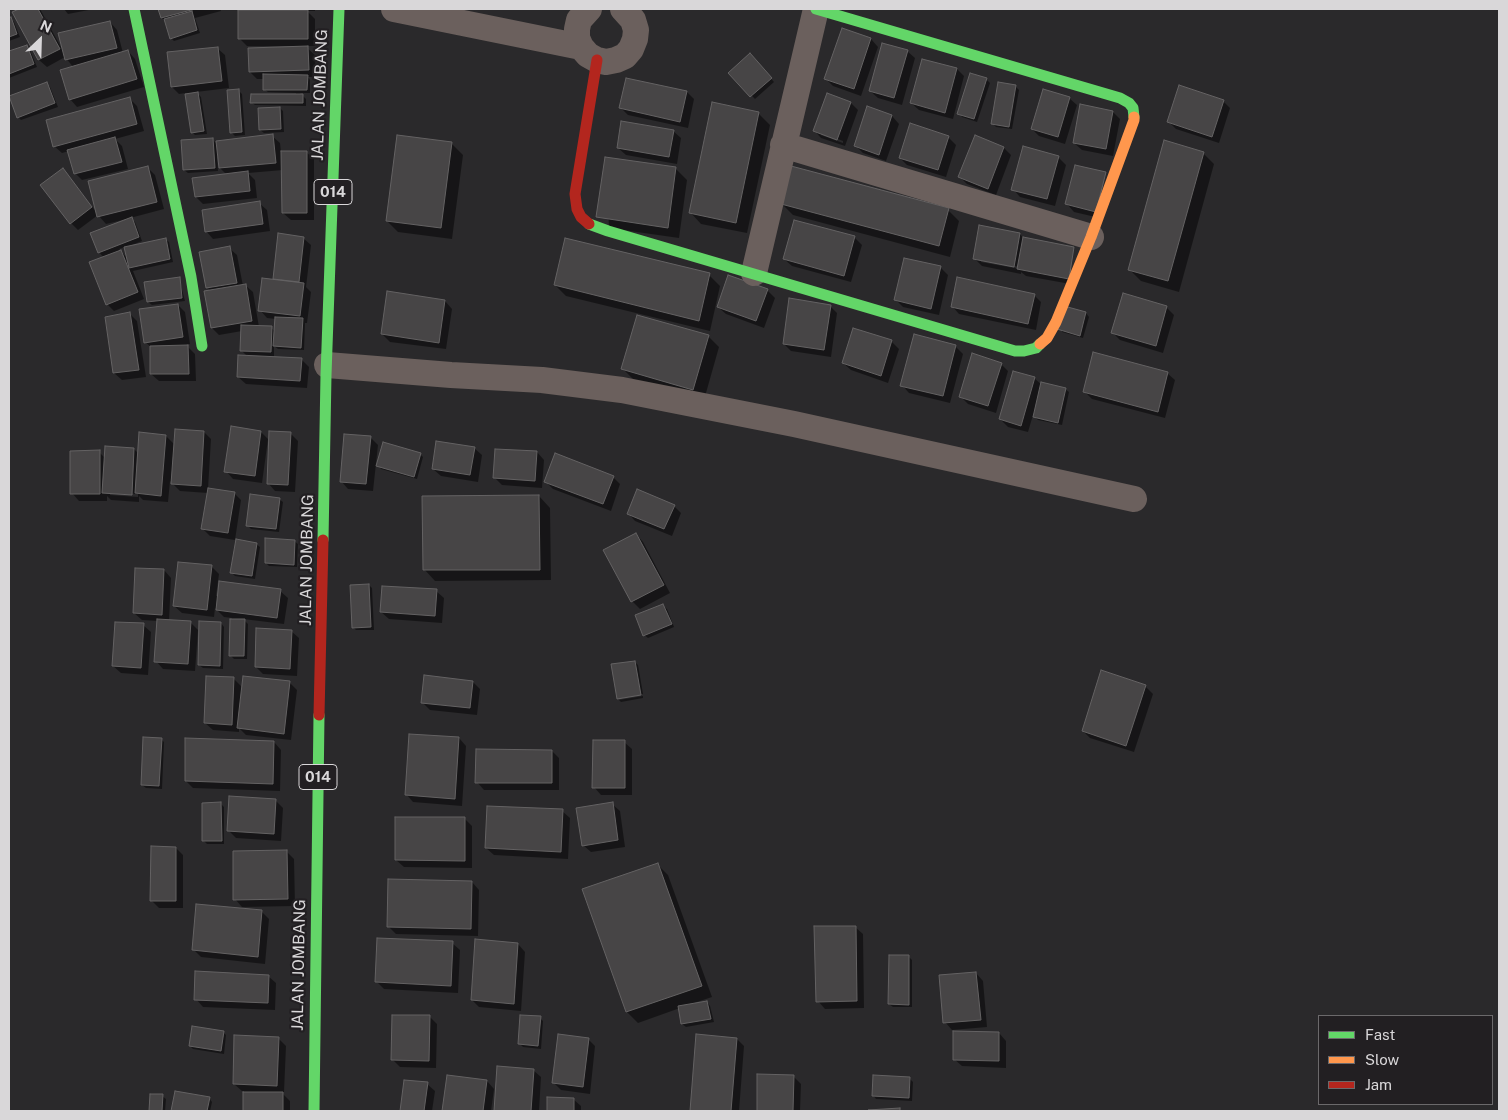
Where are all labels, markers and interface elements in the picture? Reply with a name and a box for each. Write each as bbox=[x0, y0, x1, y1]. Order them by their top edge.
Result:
north arrow bbox=[15, 15, 65, 65]
text: N bbox=[38, 17, 54, 36]
street label: JALAN JOMBANG bbox=[308, 29, 332, 161]
road number: 014 bbox=[314, 180, 352, 204]
street label: JALAN JOMBANG bbox=[296, 494, 318, 626]
road number: 014 bbox=[299, 764, 337, 790]
street label: JALAN JOMBANG bbox=[288, 899, 310, 1031]
legend bbox=[1318, 1015, 1493, 1105]
text: Fast bbox=[1365, 1026, 1395, 1043]
text: Slow bbox=[1365, 1051, 1399, 1068]
text: Jam bbox=[1365, 1076, 1392, 1093]

